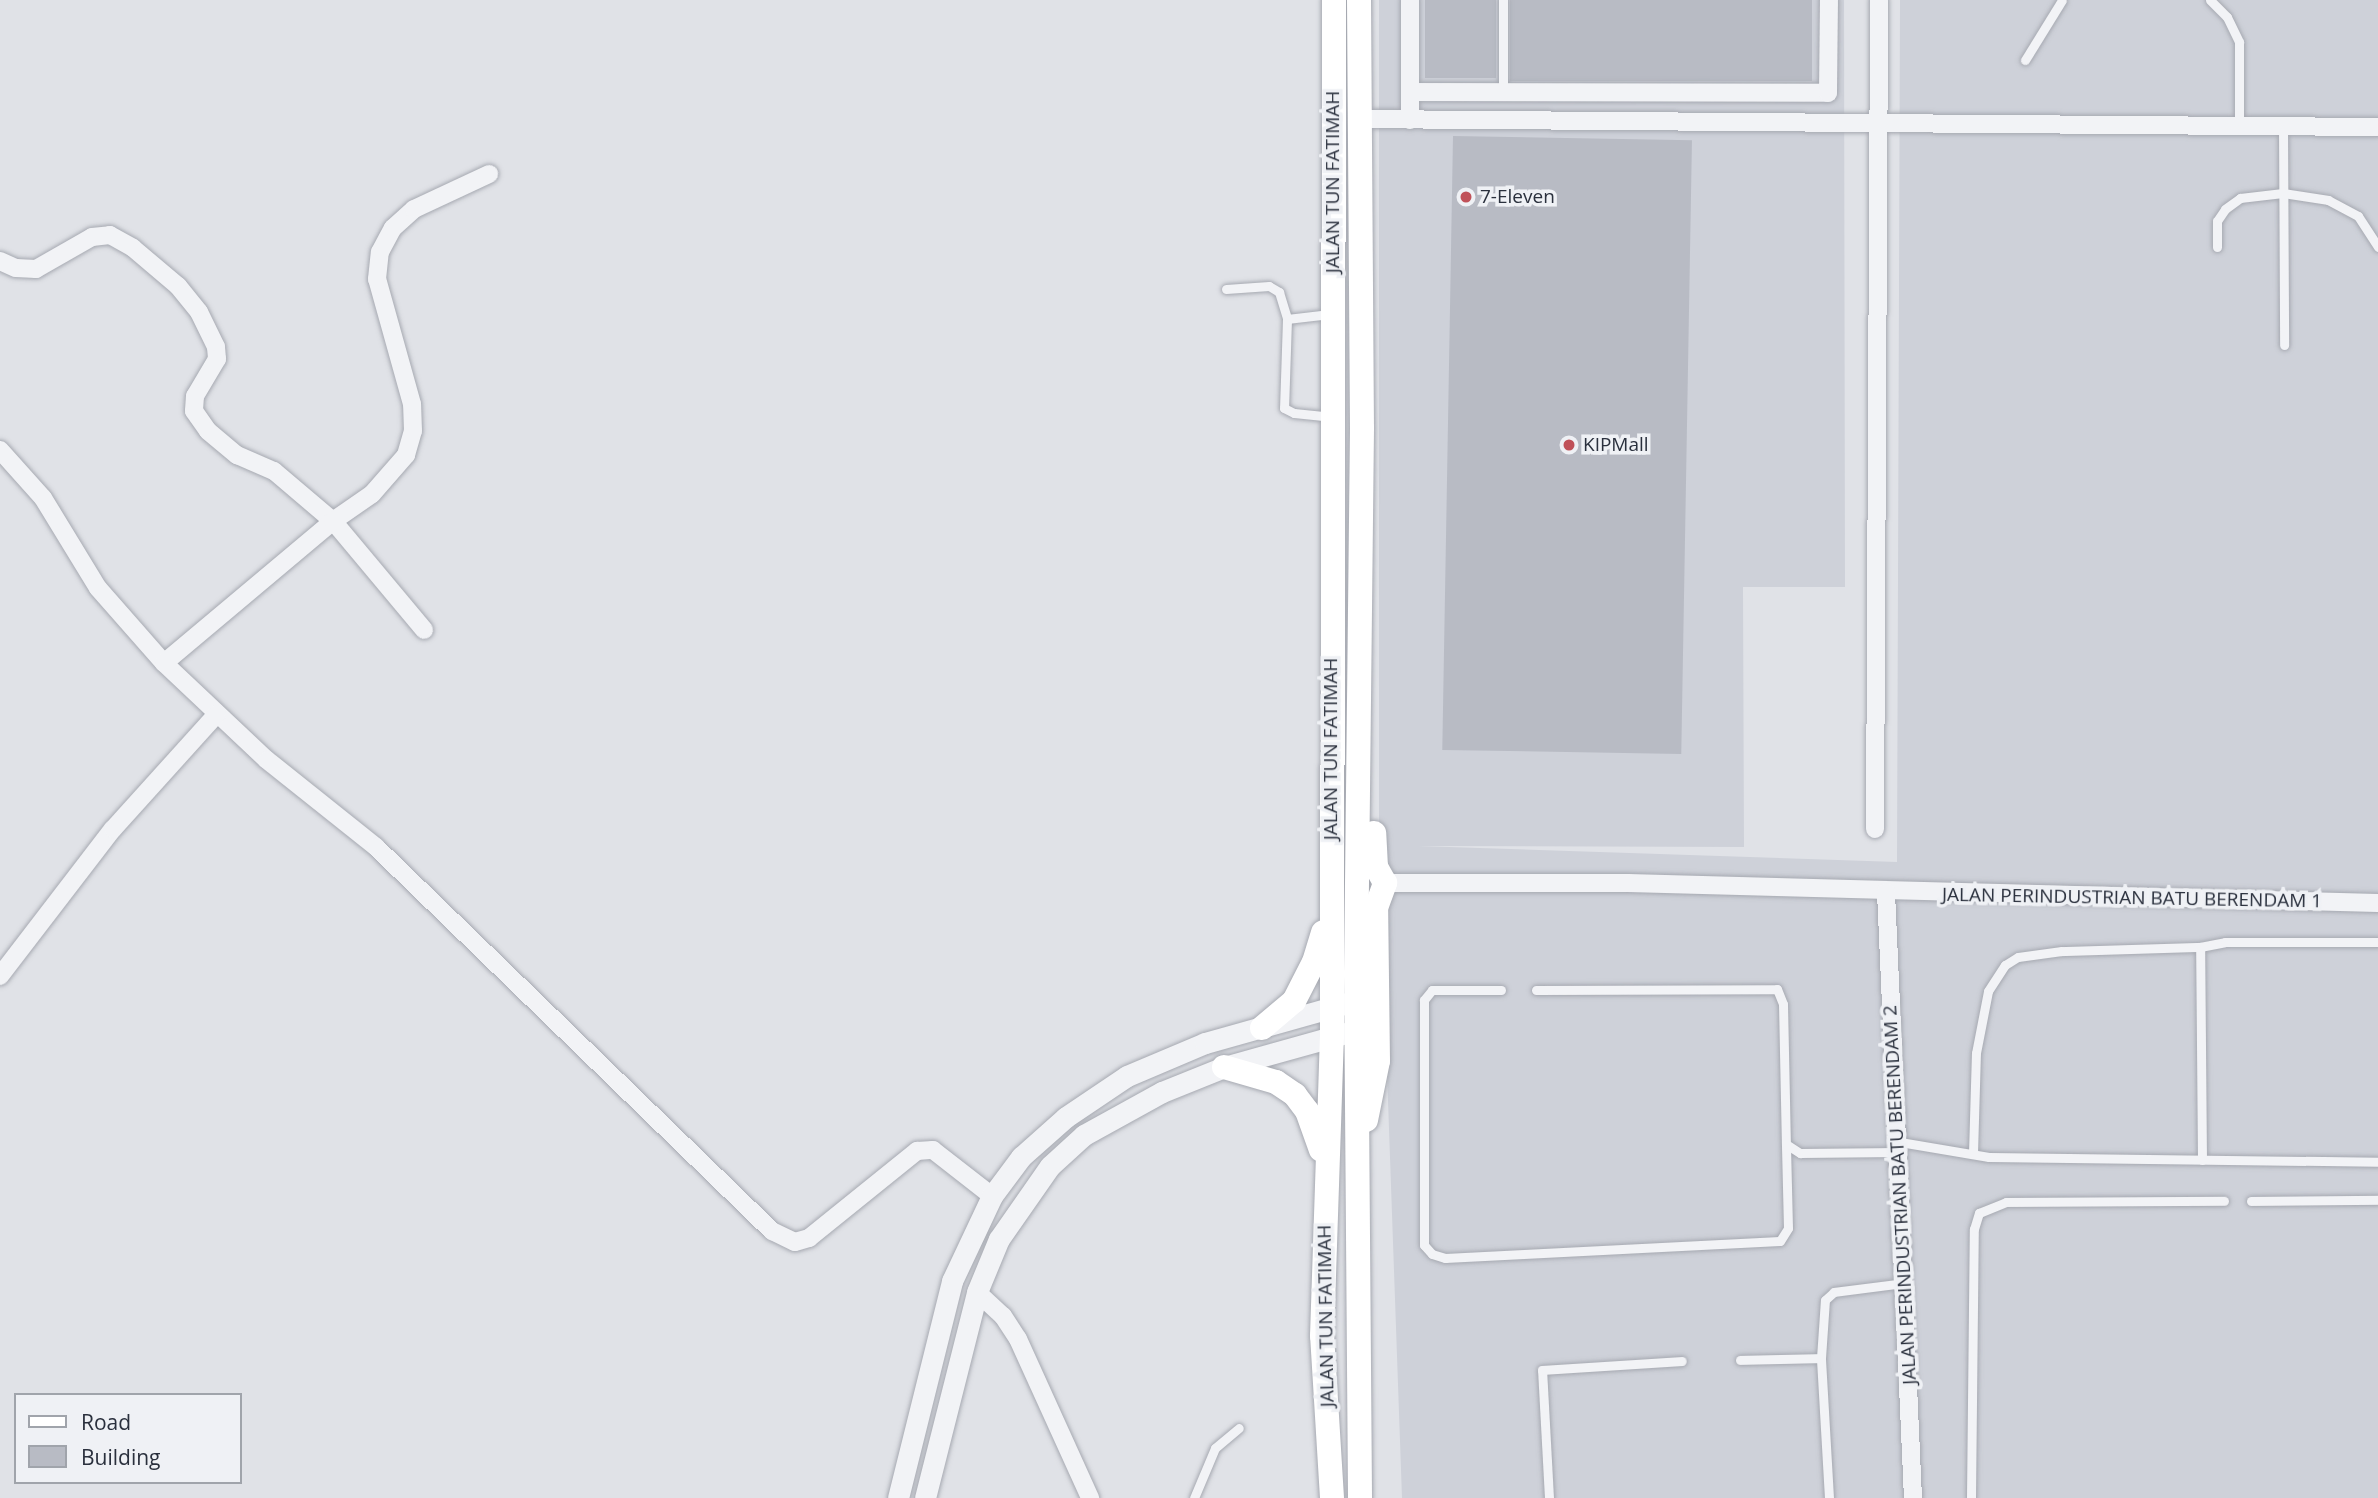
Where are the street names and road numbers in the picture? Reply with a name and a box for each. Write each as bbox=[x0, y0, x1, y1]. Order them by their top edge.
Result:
street label: JALAN TUN FATIMAH bbox=[1322, 91, 1344, 273]
street label: JALAN TUN FATIMAH bbox=[1320, 658, 1342, 840]
street label: JALAN PERINDUSTRIAN BATU BERENDAM 1 bbox=[1942, 883, 2322, 913]
street label: JALAN PERINDUSTRIAN BATU BERENDAM 2 bbox=[1879, 1005, 1921, 1385]
street label: JALAN TUN FATIMAH bbox=[1313, 1225, 1339, 1407]

